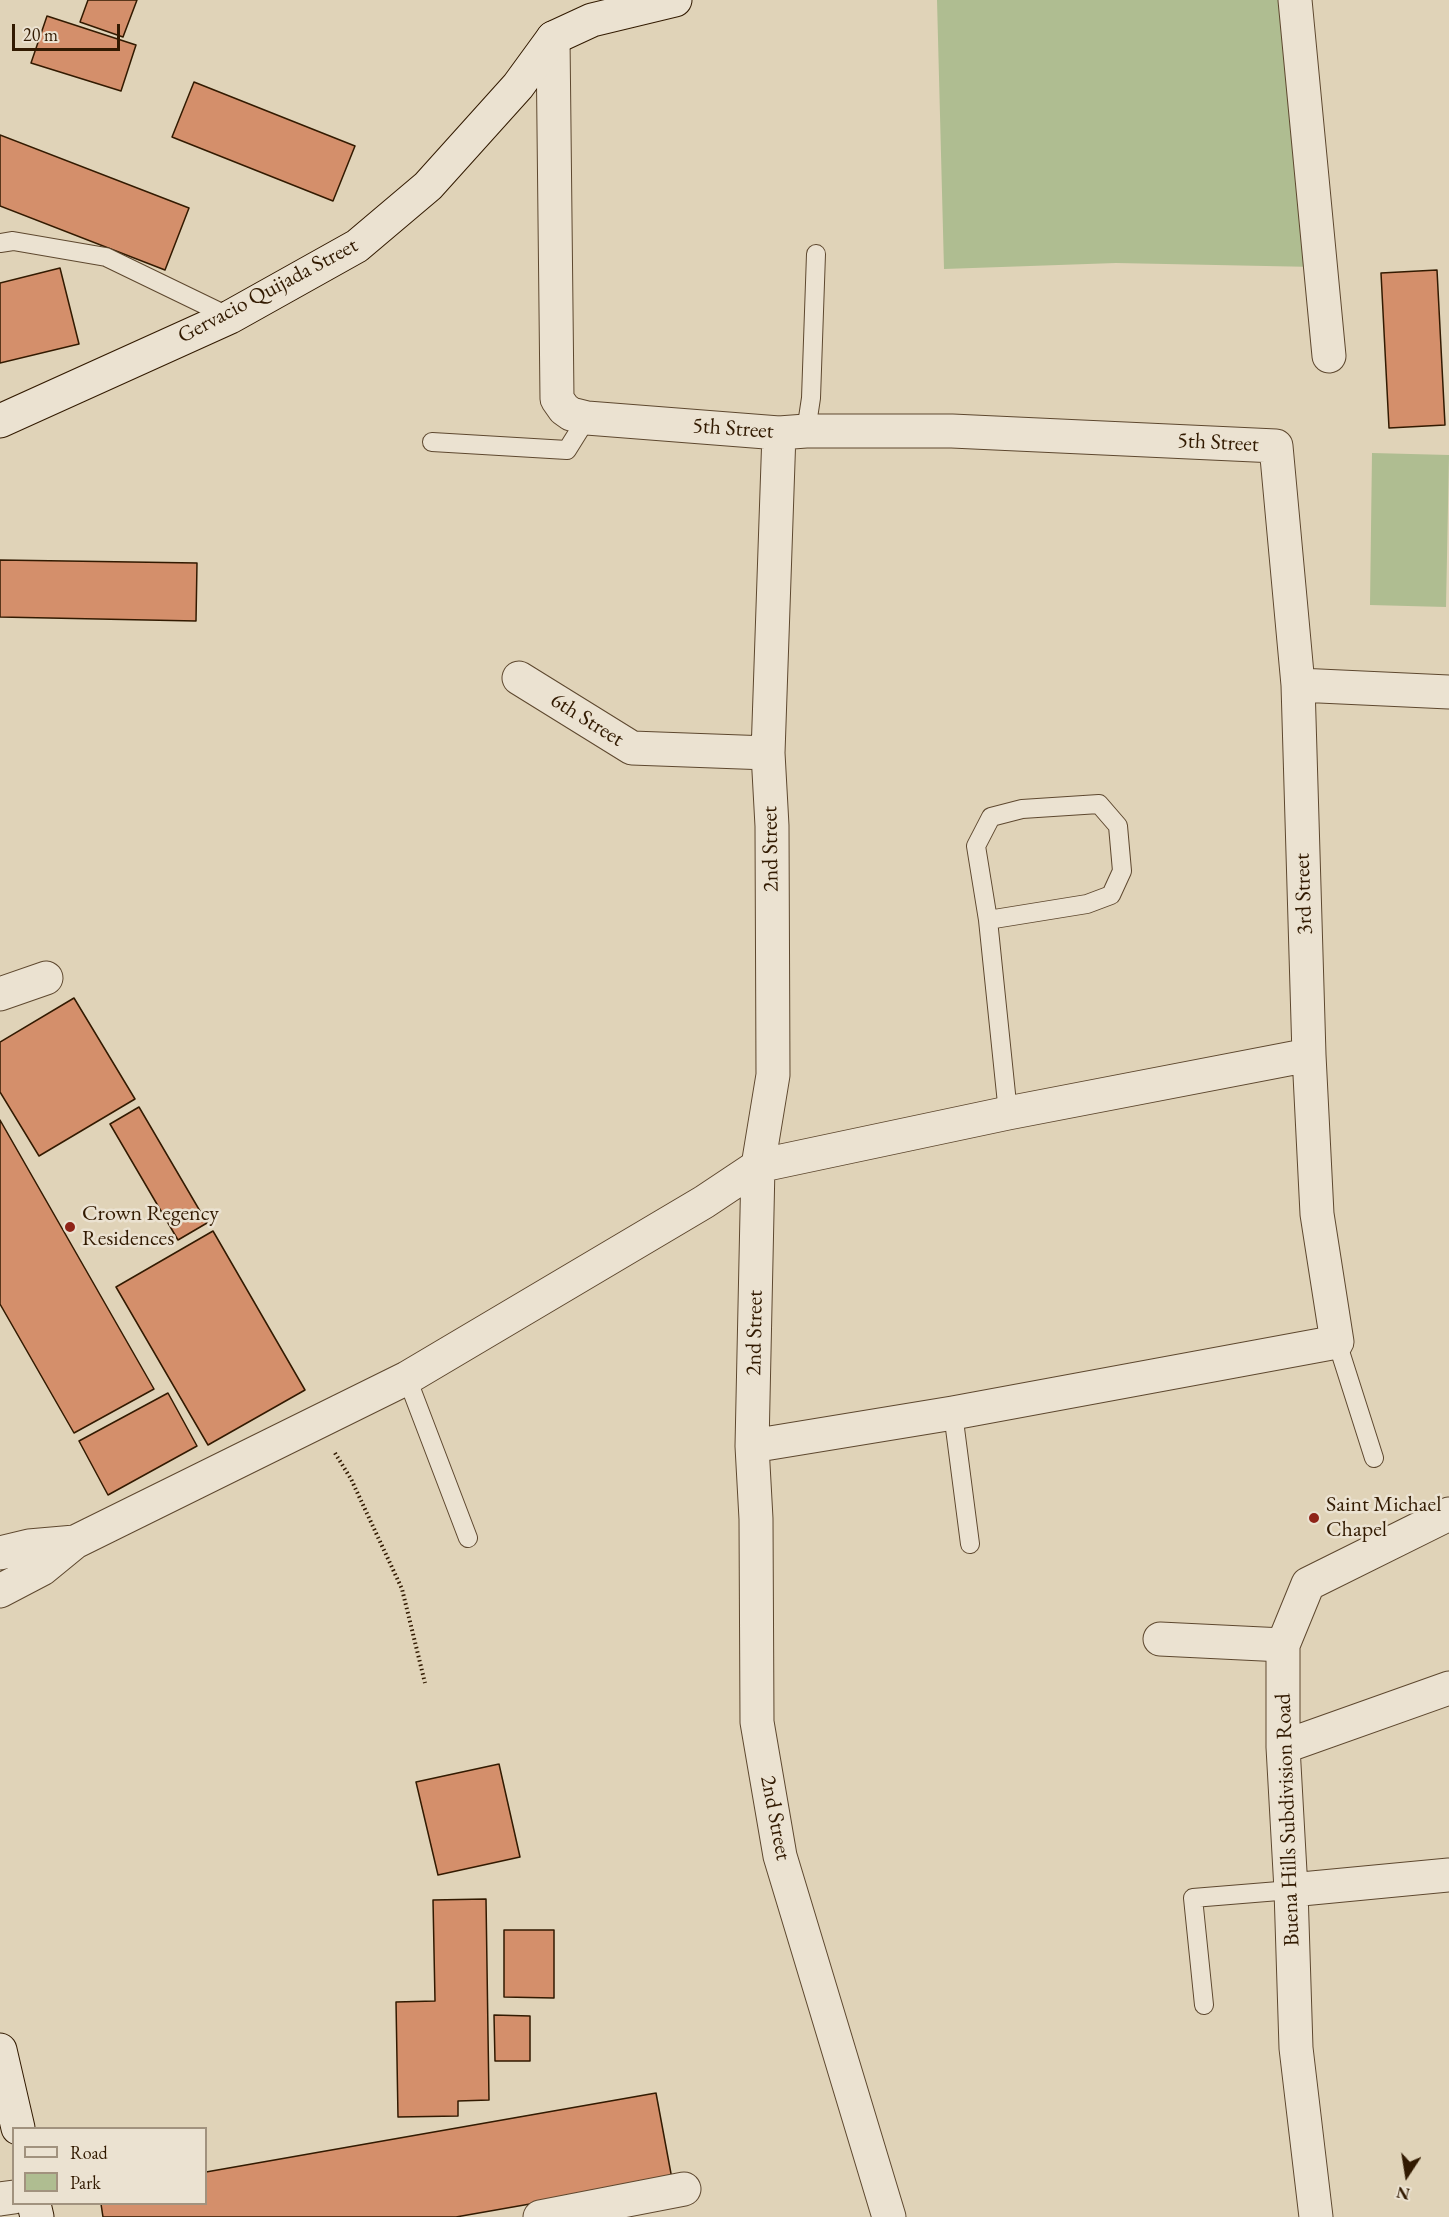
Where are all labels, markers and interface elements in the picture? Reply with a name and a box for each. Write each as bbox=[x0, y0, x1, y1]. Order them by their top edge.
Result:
scale bar bbox=[15, 12, 123, 50]
text: 20 m bbox=[23, 23, 58, 46]
street label: Gervacio Quijada Street bbox=[174, 232, 362, 350]
street label: 5th Street bbox=[691, 413, 775, 445]
street label: 5th Street bbox=[1177, 428, 1259, 458]
street label: 6th Street bbox=[545, 687, 629, 753]
street label: 2nd Street bbox=[757, 806, 785, 892]
street label: 3rd Street bbox=[1289, 853, 1319, 935]
place label: Crown Regency Residences bbox=[82, 1201, 219, 1252]
marker: Crown Regency Residences bbox=[63, 1220, 77, 1234]
street label: 2nd Street bbox=[741, 1290, 769, 1376]
place label: Saint Michael Chapel bbox=[1326, 1492, 1441, 1544]
marker: Saint Michael Chapel bbox=[1307, 1511, 1321, 1525]
street label: Buena Hills Subdivision Road bbox=[1270, 1693, 1306, 1947]
street label: 2nd Street bbox=[754, 1773, 796, 1863]
legend bbox=[12, 2127, 207, 2205]
text: Road bbox=[70, 2141, 108, 2164]
north arrow bbox=[1377, 2145, 1437, 2205]
text: Park bbox=[70, 2171, 101, 2194]
text: N bbox=[1395, 2181, 1412, 2205]

